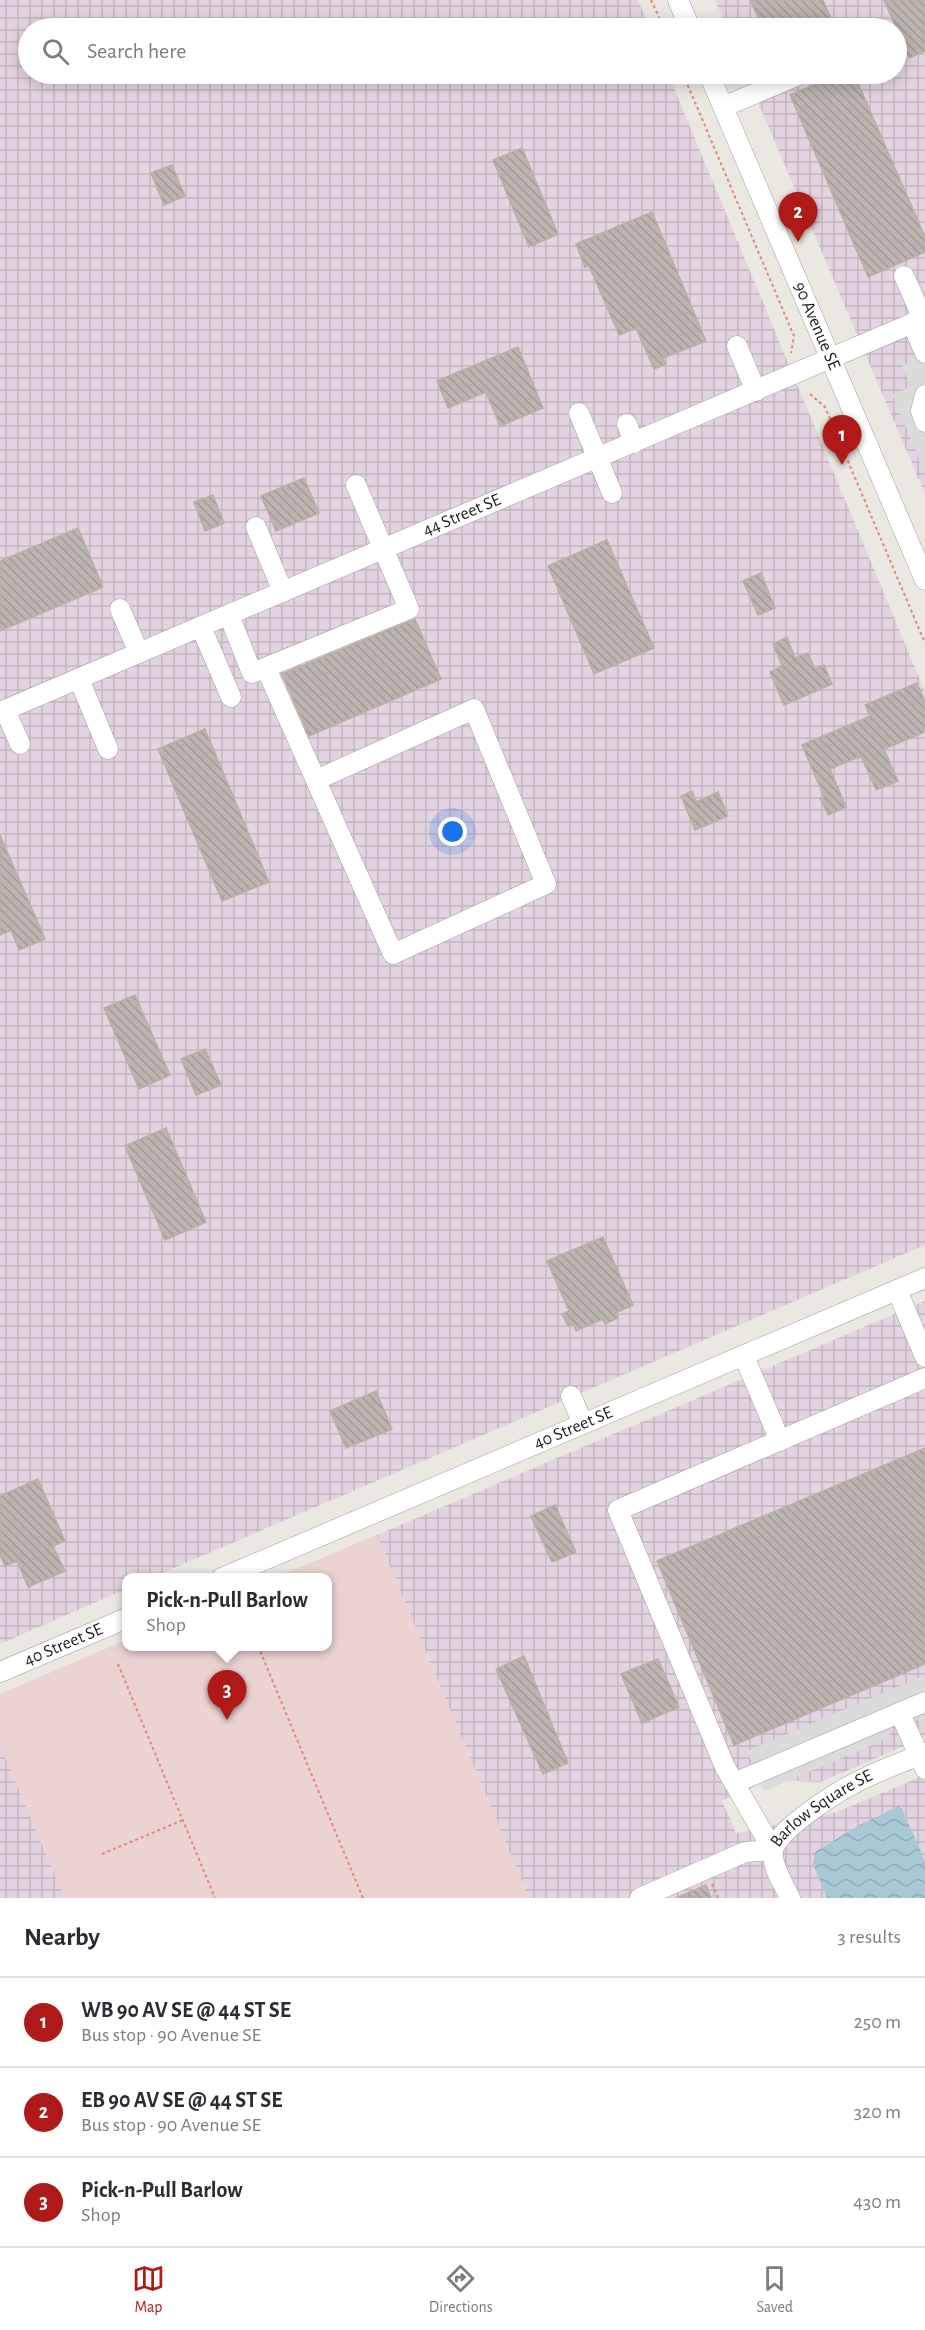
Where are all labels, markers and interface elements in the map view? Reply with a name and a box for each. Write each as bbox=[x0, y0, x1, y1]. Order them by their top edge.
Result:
search box bbox=[18, 18, 907, 84]
icon: search bbox=[39, 35, 72, 68]
text: Search here bbox=[87, 40, 186, 62]
pin: 2 bbox=[778, 192, 818, 242]
street label: 90 Avenue SE bbox=[790, 279, 843, 373]
pin: 1 bbox=[822, 416, 862, 465]
street label: 44 Street SE bbox=[420, 491, 504, 540]
your location bbox=[438, 817, 467, 846]
street label: 40 Street SE bbox=[531, 1403, 616, 1453]
popup bbox=[122, 1573, 332, 1651]
text: Pick-n-Pull Barlow bbox=[146, 1589, 308, 1611]
text: Shop bbox=[146, 1615, 186, 1635]
street label: 40 Street SE bbox=[21, 1620, 106, 1670]
pin: 3 bbox=[208, 1670, 246, 1720]
street label: Barlow Square SE bbox=[767, 1767, 876, 1850]
text: Nearby bbox=[24, 1924, 100, 1950]
text: 3 results bbox=[837, 1927, 901, 1947]
text: WB 90 AV SE @ 44 ST SE bbox=[81, 1999, 291, 2021]
text: 1 bbox=[40, 2012, 47, 2032]
text: 250 m bbox=[854, 2012, 901, 2032]
text: Bus stop · 90 Avenue SE bbox=[81, 2025, 261, 2045]
text: EB 90 AV SE @ 44 ST SE bbox=[81, 2089, 282, 2111]
text: 2 bbox=[39, 2102, 48, 2122]
text: 320 m bbox=[854, 2102, 901, 2122]
text: Bus stop · 90 Avenue SE bbox=[81, 2115, 261, 2135]
text: Pick-n-Pull Barlow bbox=[81, 2179, 243, 2201]
text: 3 bbox=[39, 2192, 48, 2212]
text: 430 m bbox=[853, 2192, 901, 2212]
text: Shop bbox=[81, 2205, 121, 2225]
tab: Map bbox=[132, 2262, 165, 2317]
tab: Directions bbox=[429, 2262, 493, 2317]
tab: Saved bbox=[756, 2262, 793, 2317]

